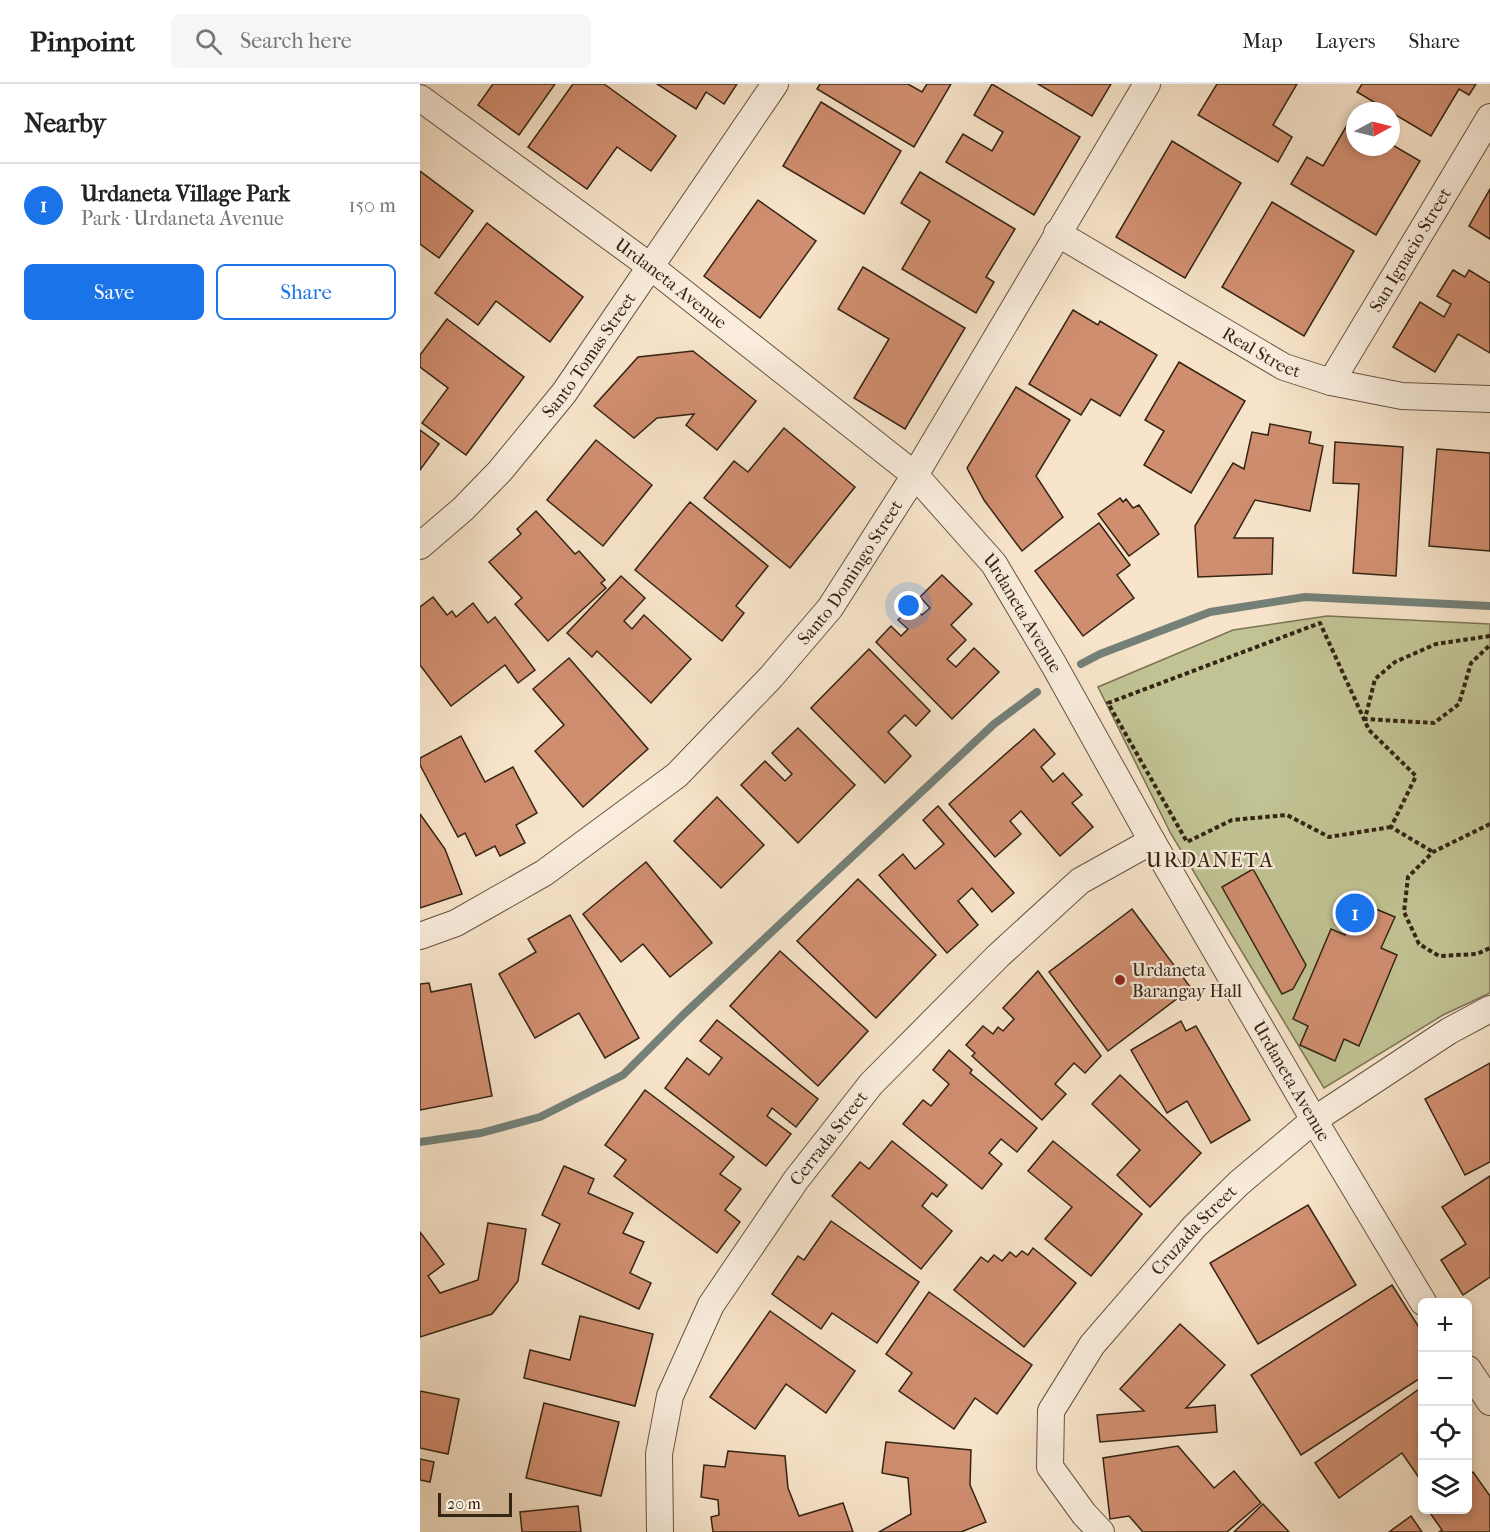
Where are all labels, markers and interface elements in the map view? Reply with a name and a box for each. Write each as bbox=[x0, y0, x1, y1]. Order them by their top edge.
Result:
search box bbox=[171, 14, 591, 68]
text: Pinpoint bbox=[30, 25, 135, 58]
icon: search bbox=[192, 25, 225, 58]
text: Search here bbox=[240, 28, 352, 54]
text: Map bbox=[1242, 29, 1283, 53]
text: Layers bbox=[1316, 29, 1375, 53]
text: Share bbox=[1408, 29, 1460, 53]
north arrow bbox=[1346, 102, 1400, 156]
text: Nearby bbox=[24, 108, 106, 139]
text: Urdaneta Village Park bbox=[81, 181, 290, 207]
street label: San Ignacio Street bbox=[1365, 184, 1456, 316]
text: 1 bbox=[40, 194, 47, 217]
text: 150 m bbox=[348, 194, 396, 217]
text: Park · Urdaneta Avenue bbox=[81, 207, 284, 230]
street label: Urdaneta Avenue bbox=[611, 234, 731, 333]
button: Save bbox=[24, 264, 204, 320]
button: Share bbox=[216, 264, 396, 320]
street label: Santo Tomas Street bbox=[538, 288, 640, 422]
street label: Real Street bbox=[1219, 322, 1304, 382]
street label: Santo Domingo Street bbox=[793, 495, 907, 649]
street label: Urdaneta Avenue bbox=[979, 549, 1067, 676]
your location bbox=[894, 591, 923, 620]
district label: URDANETA bbox=[1146, 848, 1274, 872]
pin: 1 bbox=[1336, 890, 1374, 936]
place label: Urdaneta Barangay Hall bbox=[1132, 960, 1242, 1002]
marker: Urdaneta Barangay Hall bbox=[1113, 973, 1127, 987]
street label: Urdaneta Avenue bbox=[1248, 1017, 1335, 1145]
street label: Cerrada Street bbox=[785, 1086, 872, 1190]
street label: Cruzada Street bbox=[1147, 1180, 1241, 1280]
map controls bbox=[1418, 1298, 1472, 1514]
button: + bbox=[1418, 1298, 1472, 1352]
button: − bbox=[1418, 1352, 1472, 1406]
button: locate bbox=[1418, 1406, 1472, 1460]
button: layers bbox=[1418, 1460, 1472, 1514]
scale bar bbox=[438, 1490, 512, 1518]
text: 20 m bbox=[447, 1494, 481, 1513]

